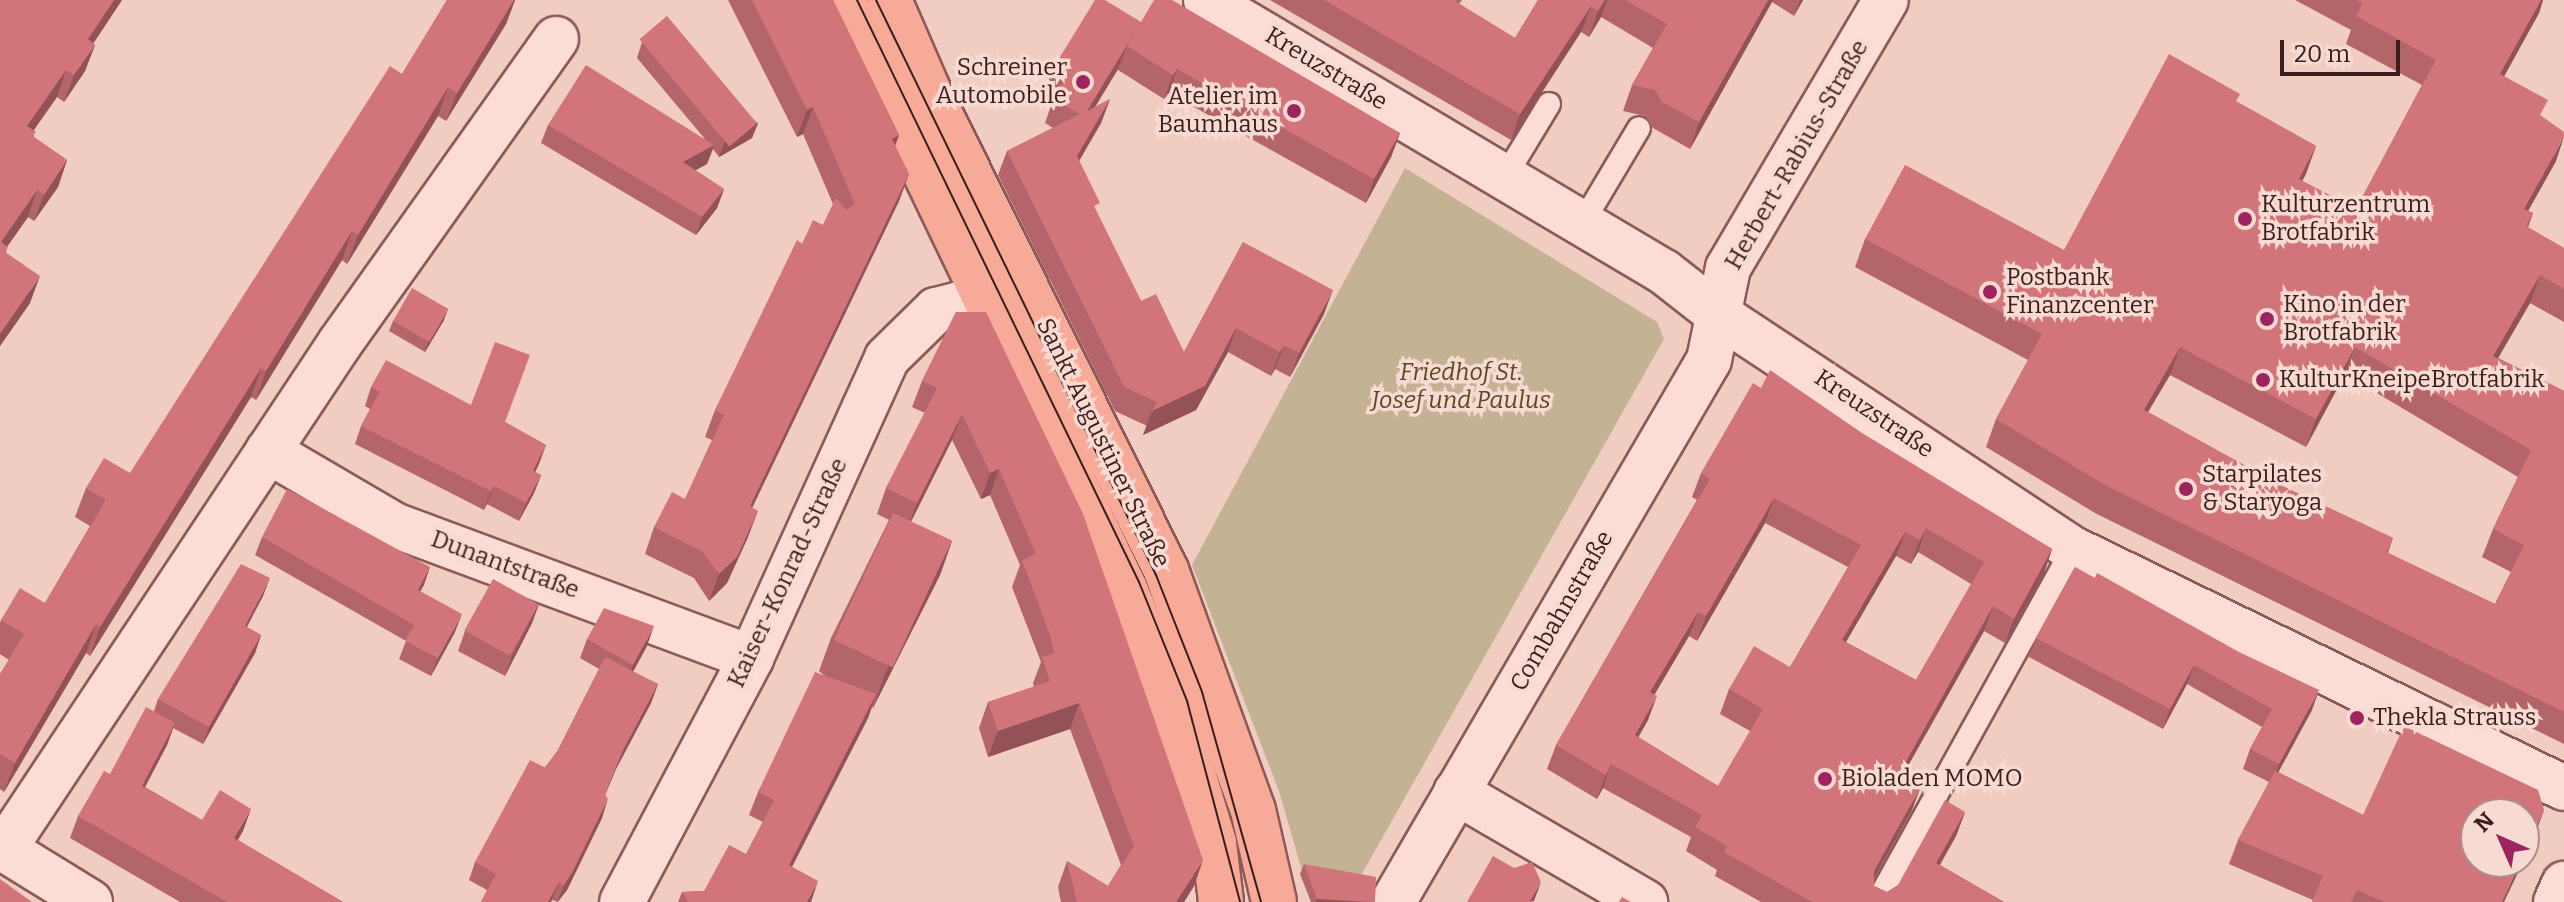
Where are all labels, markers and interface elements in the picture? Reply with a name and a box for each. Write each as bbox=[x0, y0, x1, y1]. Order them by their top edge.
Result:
street label: Kreuzstraße bbox=[1260, 21, 1392, 117]
scale bar bbox=[2284, 24, 2404, 74]
street label: Herbert-Rabius-Straße bbox=[1719, 35, 1875, 275]
text: 20 m bbox=[2294, 40, 2350, 68]
place label: Schreiner Automobile bbox=[936, 54, 1067, 110]
marker: Schreiner Automobile bbox=[1074, 73, 1092, 91]
place label: Atelier im Baumhaus bbox=[1158, 83, 1278, 139]
marker: Atelier im Baumhaus bbox=[1285, 102, 1303, 120]
place label: Kulturzentrum Brotfabrik bbox=[2261, 191, 2430, 247]
marker: Kulturzentrum Brotfabrik bbox=[2236, 210, 2254, 228]
place label: Postbank Finanzcenter bbox=[2006, 264, 2154, 320]
marker: Postbank Finanzcenter bbox=[1981, 283, 1999, 301]
place label: Kino in der Brotfabrik bbox=[2283, 291, 2406, 347]
marker: Kino in der Brotfabrik bbox=[2258, 310, 2276, 328]
street label: Sankt Augustiner Straße bbox=[1030, 314, 1176, 572]
park label: Friedhof St. Josef und Paulus bbox=[1371, 359, 1551, 415]
street label: Kreuzstraße bbox=[1809, 364, 1939, 464]
place label: KulturKneipeBrotfabrik bbox=[2279, 366, 2545, 394]
marker: KulturKneipeBrotfabrik bbox=[2254, 371, 2272, 389]
street label: Kaiser-Konrad-Straße bbox=[722, 454, 854, 692]
place label: Starpilates & Staryoga bbox=[2202, 461, 2322, 517]
marker: Starpilates & Staryoga bbox=[2177, 480, 2195, 498]
street label: Dunantstraße bbox=[427, 525, 583, 605]
street label: Combahnstraße bbox=[1504, 526, 1620, 696]
place label: Thekla Strauss bbox=[2373, 704, 2536, 732]
marker: Thekla Strauss bbox=[2348, 709, 2366, 727]
place label: Bioladen MOMO bbox=[1841, 765, 2023, 793]
marker: Bioladen MOMO bbox=[1816, 770, 1834, 788]
north arrow bbox=[2460, 798, 2540, 878]
text: N bbox=[2469, 807, 2500, 838]

